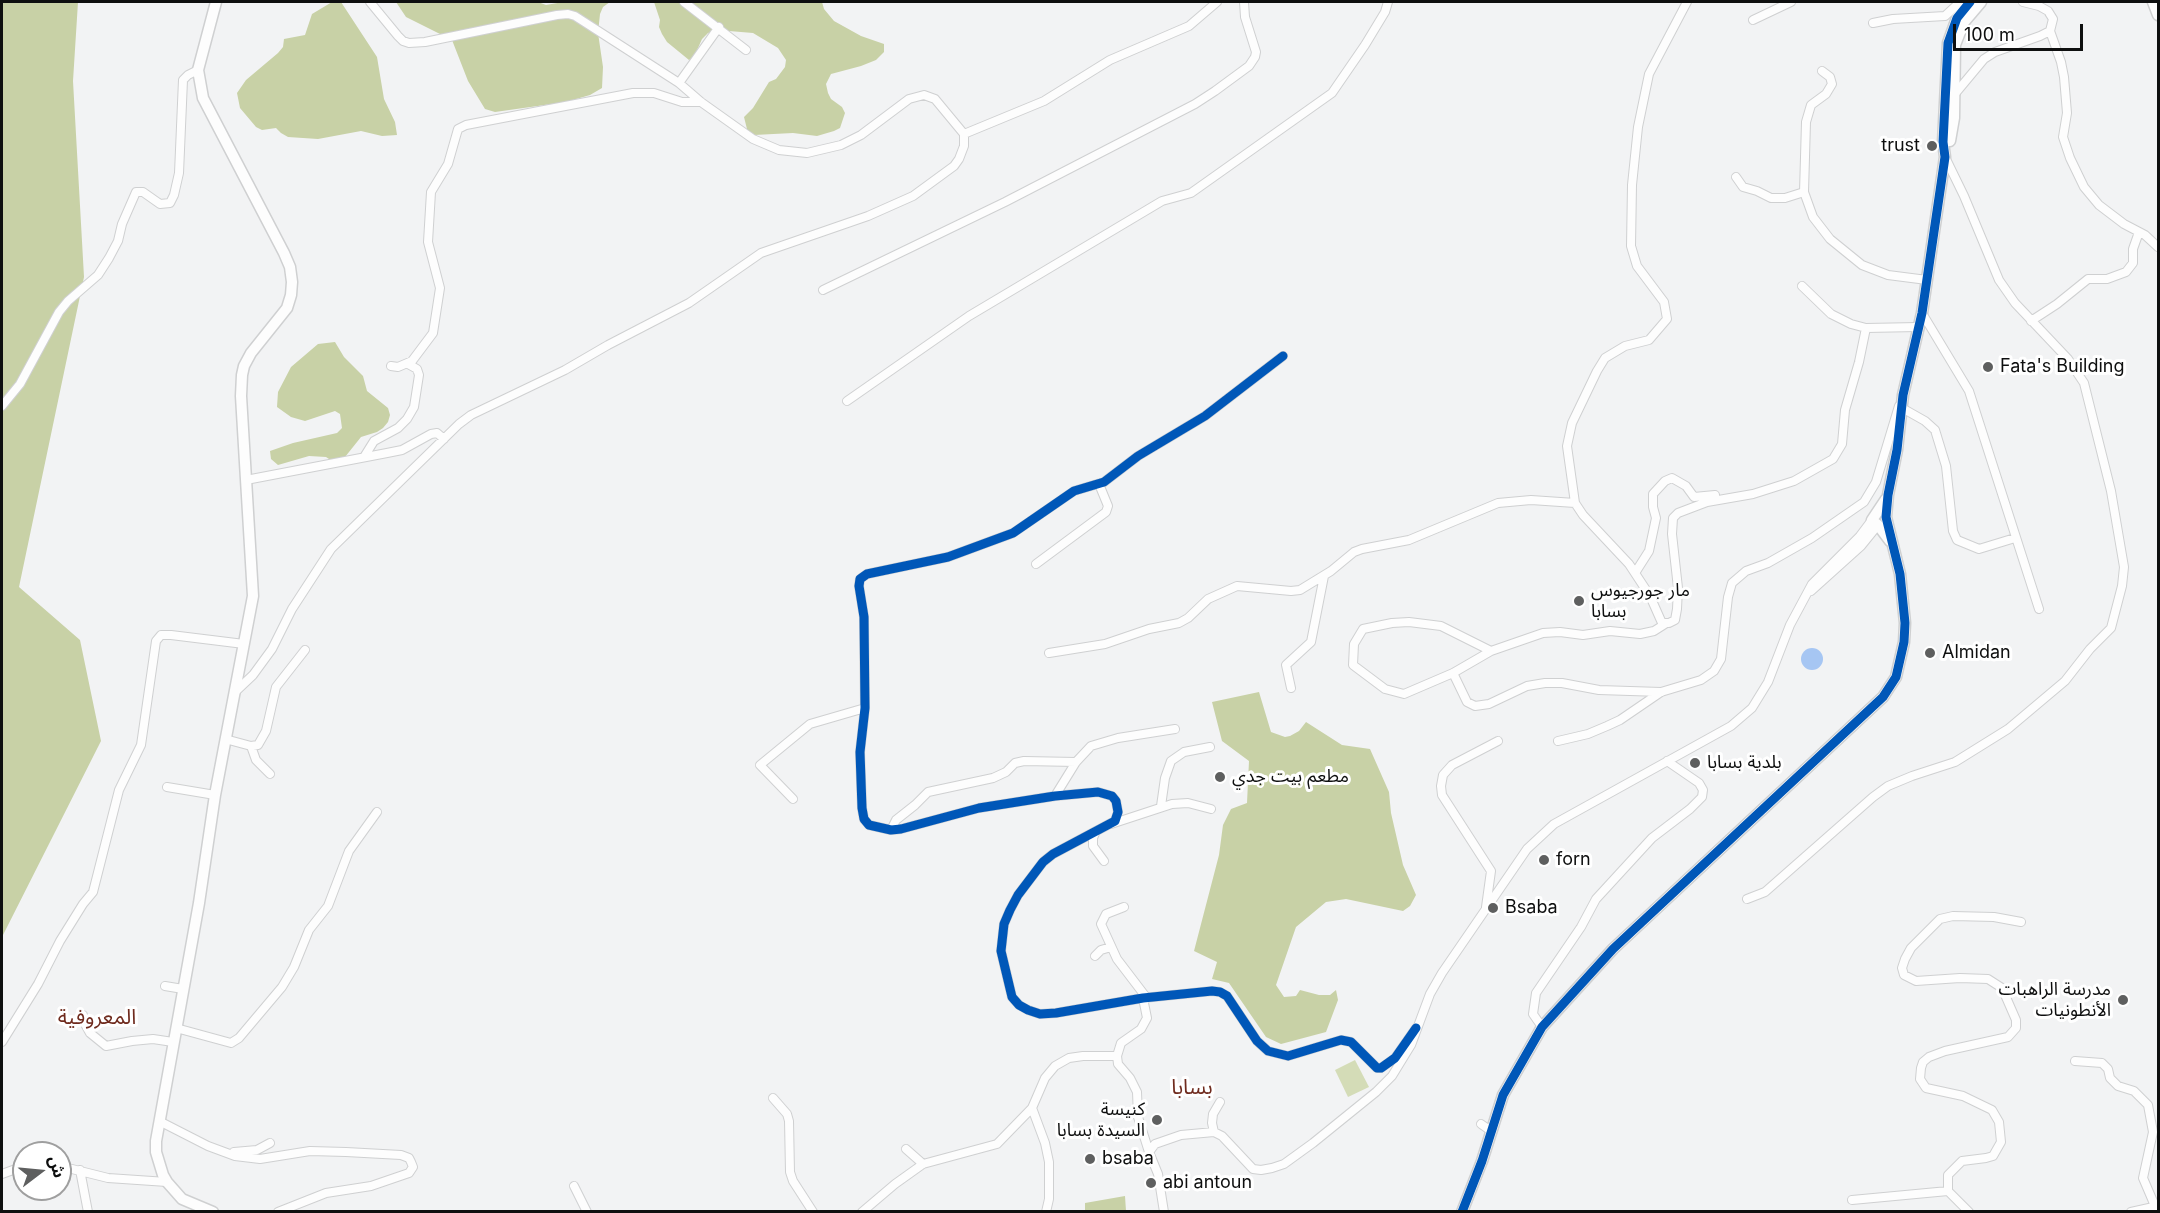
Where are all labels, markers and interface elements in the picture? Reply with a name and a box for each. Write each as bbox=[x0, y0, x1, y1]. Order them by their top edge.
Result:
scale bar bbox=[1956, 12, 2086, 50]
text: 100 m bbox=[1964, 24, 2015, 45]
place label: trust bbox=[1881, 135, 1920, 157]
marker: trust bbox=[1925, 139, 1939, 153]
place label: Fata's Building bbox=[2000, 356, 2125, 378]
marker: Fata's Building bbox=[1981, 360, 1995, 374]
place label: مار جورجيوس بسابا bbox=[1591, 580, 1690, 622]
marker: مار جورجيوس بسابا bbox=[1572, 594, 1586, 608]
place label: Almidan bbox=[1942, 642, 2011, 664]
marker: Almidan bbox=[1923, 646, 1937, 660]
place label: بلدية بسابا bbox=[1707, 752, 1781, 774]
marker: بلدية بسابا bbox=[1688, 756, 1702, 770]
place label: مطعم بيت جدي bbox=[1232, 766, 1349, 788]
marker: مطعم بيت جدي bbox=[1213, 770, 1227, 784]
place label: forn bbox=[1556, 849, 1591, 871]
marker: forn bbox=[1537, 853, 1551, 867]
place label: Bsaba bbox=[1505, 897, 1558, 919]
marker: Bsaba bbox=[1486, 901, 1500, 915]
place label: مدرسة الراهبات الأنطونيات bbox=[1998, 979, 2111, 1022]
marker: مدرسة الراهبات الأنطونيات bbox=[2116, 993, 2130, 1007]
district label: المعروفية bbox=[58, 1005, 136, 1031]
district label: بسابا bbox=[1171, 1075, 1213, 1101]
place label: كنيسة السيدة بسابا bbox=[1057, 1099, 1145, 1142]
marker: كنيسة السيدة بسابا bbox=[1150, 1113, 1164, 1127]
north arrow bbox=[12, 1141, 72, 1201]
place label: bsaba bbox=[1102, 1148, 1154, 1170]
marker: bsaba bbox=[1083, 1152, 1097, 1166]
text: ش bbox=[45, 1153, 70, 1180]
place label: abi antoun bbox=[1163, 1172, 1252, 1194]
marker: abi antoun bbox=[1144, 1176, 1158, 1190]

